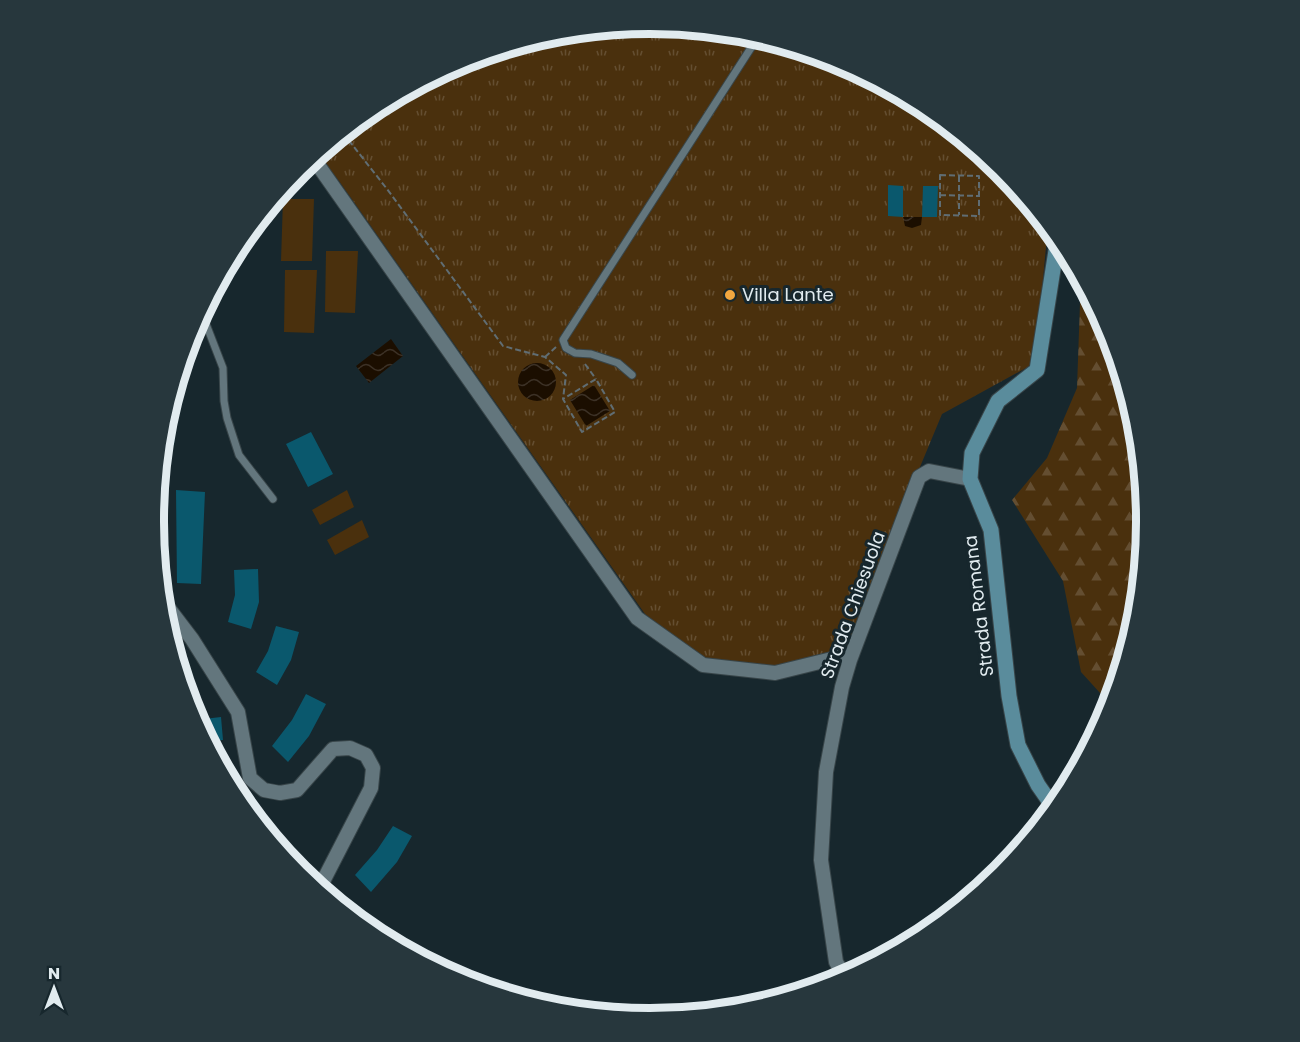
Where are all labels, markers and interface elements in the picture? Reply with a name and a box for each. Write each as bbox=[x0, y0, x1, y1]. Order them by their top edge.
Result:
place label: Villa Lante bbox=[742, 282, 834, 307]
marker: Villa Lante bbox=[723, 288, 737, 302]
street label: Strada Chiesuola bbox=[814, 528, 891, 682]
street label: Strada Romana bbox=[957, 534, 1000, 678]
north arrow bbox=[24, 958, 84, 1018]
text: N bbox=[48, 962, 60, 985]

